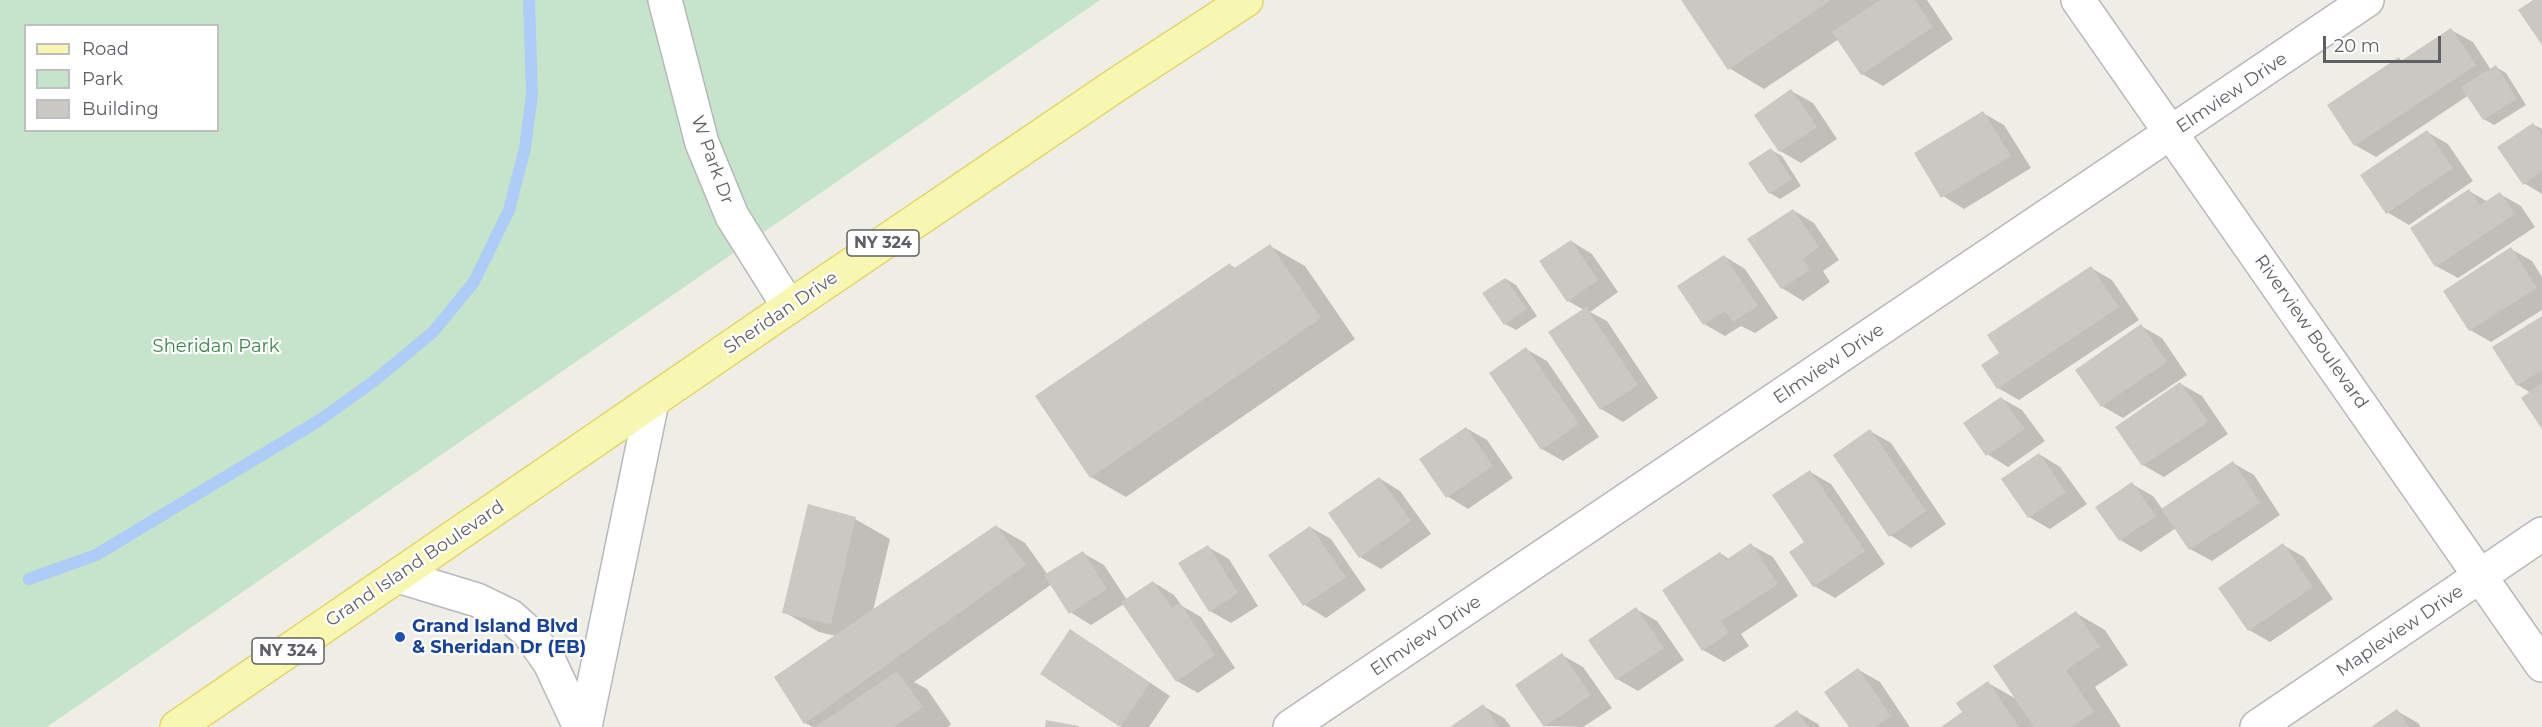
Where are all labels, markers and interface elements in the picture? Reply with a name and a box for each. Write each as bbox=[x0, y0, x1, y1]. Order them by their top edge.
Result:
legend bbox=[24, 24, 219, 132]
scale bar bbox=[2326, 24, 2444, 62]
text: 20 m bbox=[2334, 35, 2380, 57]
text: Road bbox=[82, 38, 129, 60]
street label: Elmview Drive bbox=[2173, 48, 2291, 138]
text: Park bbox=[82, 68, 123, 90]
text: Building bbox=[82, 98, 159, 120]
street label: W Park Dr bbox=[686, 113, 738, 207]
road number: NY 324 bbox=[847, 230, 919, 256]
street label: Riverview Boulevard bbox=[2250, 251, 2372, 413]
street label: Sheridan Drive bbox=[720, 267, 842, 359]
street label: Elmview Drive bbox=[1770, 319, 1888, 409]
park label: Sheridan Park bbox=[153, 336, 279, 358]
street label: Grand Island Boulevard bbox=[322, 496, 508, 632]
street label: Mapleview Drive bbox=[2332, 581, 2468, 681]
street label: Elmview Drive bbox=[1367, 591, 1485, 681]
place label: Grand Island Blvd & Sheridan Dr (EB) bbox=[412, 616, 586, 658]
marker: Grand Island Blvd & Sheridan Dr (EB) bbox=[393, 630, 407, 644]
road number: NY 324 bbox=[252, 638, 324, 664]

